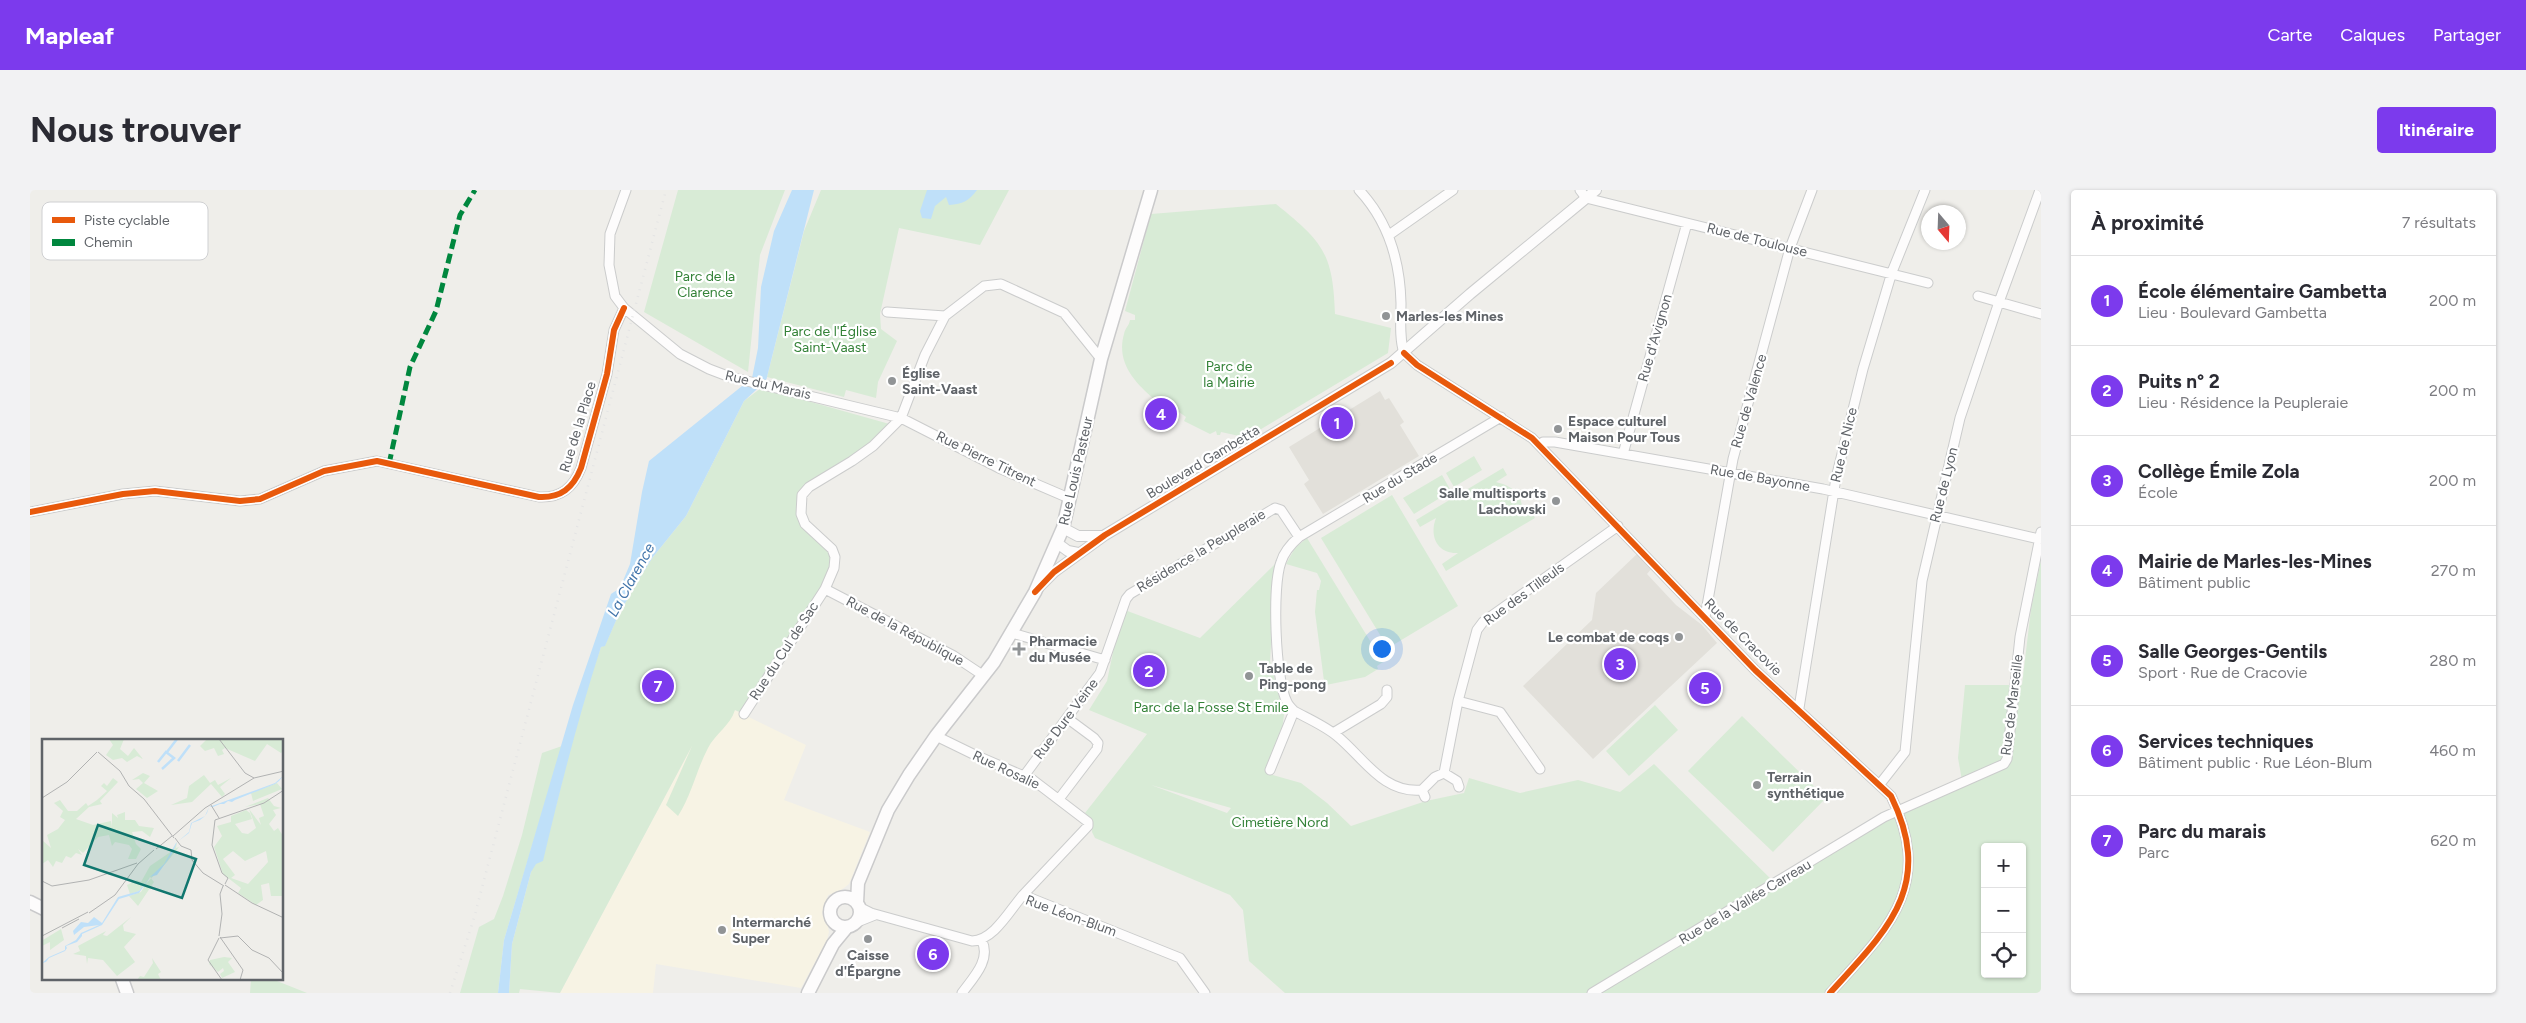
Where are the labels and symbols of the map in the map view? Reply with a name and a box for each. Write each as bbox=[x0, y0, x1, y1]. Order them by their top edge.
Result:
legend bbox=[42, 202, 208, 260]
north arrow bbox=[1921, 205, 1966, 250]
text: Piste cyclable bbox=[84, 212, 170, 229]
street label: Rue de Toulouse bbox=[1705, 219, 1809, 261]
text: Chemin bbox=[84, 234, 133, 251]
park label: Parc de la Clarence bbox=[675, 268, 735, 301]
street label: Rue d'Avignon bbox=[1634, 292, 1676, 384]
place label: Marles-les Mines bbox=[1396, 308, 1504, 325]
marker: Marles-les Mines bbox=[1380, 310, 1392, 322]
park label: Parc de l'Église Saint-Vaast bbox=[783, 323, 877, 356]
street label: Rue de Valence bbox=[1727, 352, 1771, 450]
park label: Parc de la Mairie bbox=[1203, 358, 1255, 391]
place label: Église Saint-Vaast bbox=[902, 365, 978, 398]
street label: Rue du Marais bbox=[723, 367, 813, 403]
marker: Église Saint-Vaast bbox=[886, 375, 898, 387]
street label: Rue de la Place bbox=[556, 379, 600, 475]
pin: 4 bbox=[1145, 395, 1177, 433]
pin: 1 bbox=[1321, 404, 1353, 442]
street label: Rue de Nice bbox=[1827, 406, 1861, 484]
place label: Espace culturel Maison Pour Tous bbox=[1568, 413, 1680, 446]
street label: Rue Louis Pasteur bbox=[1055, 415, 1097, 527]
street label: Boulevard Gambetta bbox=[1143, 422, 1263, 502]
marker: Espace culturel Maison Pour Tous bbox=[1552, 423, 1564, 435]
street label: Rue Pierre Titrent bbox=[933, 427, 1039, 491]
street label: Rue de Lyon bbox=[1926, 445, 1962, 525]
street label: Rue du Stade bbox=[1360, 449, 1441, 507]
street label: Rue de Bayonne bbox=[1709, 461, 1812, 495]
place label: Salle multisports Lachowski bbox=[1439, 485, 1546, 518]
marker: Salle multisports Lachowski bbox=[1550, 495, 1562, 507]
street label: Résidence la Peupleraie bbox=[1133, 506, 1269, 596]
water label: La Clarence bbox=[603, 540, 659, 620]
street label: Rue des Tilleuls bbox=[1480, 559, 1568, 629]
street label: Rue de la République bbox=[843, 593, 967, 669]
street label: Rue de Cracovie bbox=[1701, 595, 1786, 680]
street label: Rue du Cul de Sac bbox=[746, 598, 822, 704]
place label: Le combat de coqs bbox=[1548, 629, 1669, 646]
marker: Le combat de coqs bbox=[1673, 631, 1685, 643]
place label: Pharmacie du Musée bbox=[1029, 633, 1097, 666]
your location bbox=[1369, 636, 1395, 662]
marker: Pharmacie du Musée bbox=[1013, 643, 1025, 655]
pin: 3 bbox=[1604, 645, 1636, 683]
pin: 2 bbox=[1133, 652, 1165, 690]
street label: Rue de Marseille bbox=[1997, 653, 2027, 757]
place label: Table de Ping-pong bbox=[1259, 660, 1326, 693]
pin: 7 bbox=[642, 667, 674, 705]
pin: 5 bbox=[1689, 669, 1721, 707]
marker: Table de Ping-pong bbox=[1243, 670, 1255, 682]
street label: Rue Dure Veine bbox=[1030, 675, 1102, 763]
park label: Parc de la Fosse St Emile bbox=[1133, 699, 1289, 716]
inset map bbox=[42, 739, 284, 980]
street label: Rue Rosalie bbox=[970, 747, 1043, 793]
place label: Terrain synthétique bbox=[1767, 769, 1844, 802]
marker: Terrain synthétique bbox=[1751, 779, 1763, 791]
park label: Cimetière Nord bbox=[1232, 814, 1328, 831]
street label: Rue de la Vallée Carreau bbox=[1676, 856, 1814, 948]
street label: Rue Léon-Blum bbox=[1023, 892, 1119, 940]
place label: Intermarché Super bbox=[732, 914, 811, 947]
marker: Intermarché Super bbox=[716, 924, 728, 936]
marker: Caisse d'Épargne bbox=[862, 933, 874, 945]
pin: 6 bbox=[917, 935, 949, 973]
place label: Caisse d'Épargne bbox=[835, 947, 901, 980]

